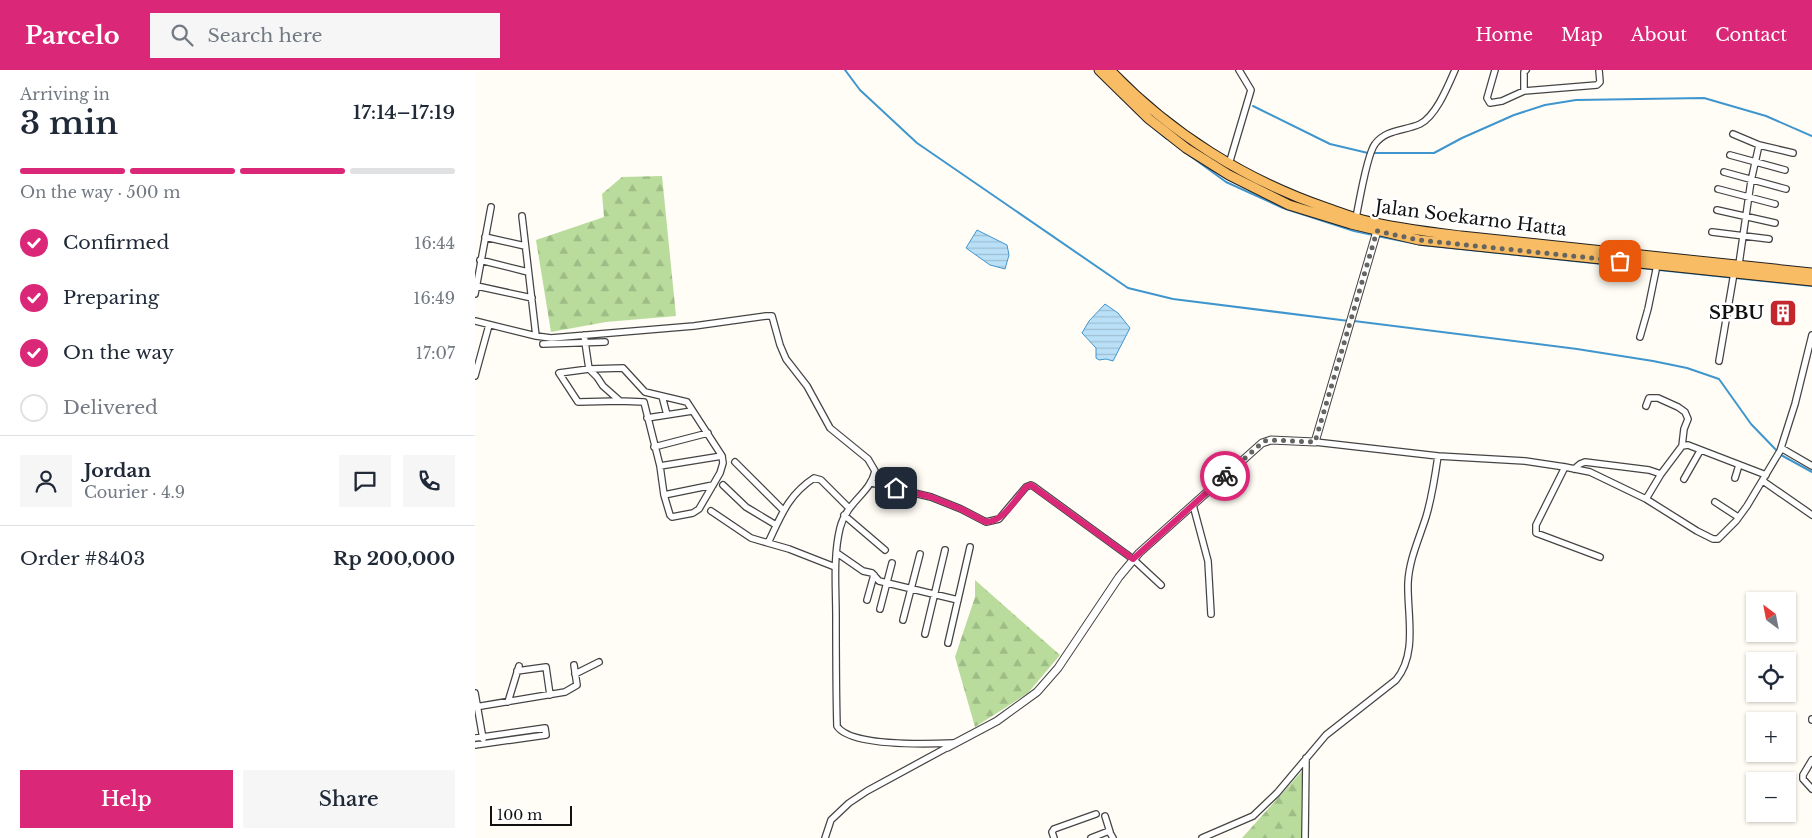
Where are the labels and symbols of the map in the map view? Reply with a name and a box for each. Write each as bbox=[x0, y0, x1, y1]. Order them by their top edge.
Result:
street label: Jalan Soekarno Hatta bbox=[1372, 195, 1568, 241]
pin bbox=[1599, 240, 1641, 282]
building icon: SPBU bbox=[1768, 298, 1798, 328]
place label: SPBU bbox=[1709, 302, 1764, 324]
courier bbox=[1200, 451, 1250, 501]
pin bbox=[875, 467, 917, 509]
north arrow bbox=[1746, 592, 1796, 642]
scale bar bbox=[490, 803, 573, 826]

